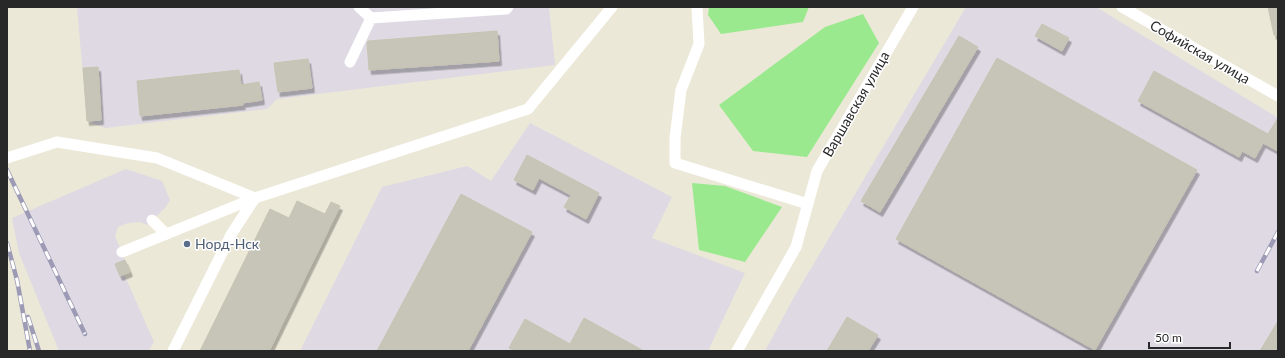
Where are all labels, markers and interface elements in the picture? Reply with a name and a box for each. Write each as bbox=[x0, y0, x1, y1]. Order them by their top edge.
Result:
street label: Софийская улица bbox=[1147, 16, 1253, 87]
street label: Варшавская улица bbox=[819, 48, 893, 159]
place label: Норд-Нск bbox=[195, 235, 260, 252]
marker: Норд-Нск bbox=[182, 239, 192, 249]
scale bar bbox=[1149, 324, 1230, 350]
text: 50 m bbox=[1155, 330, 1182, 345]

